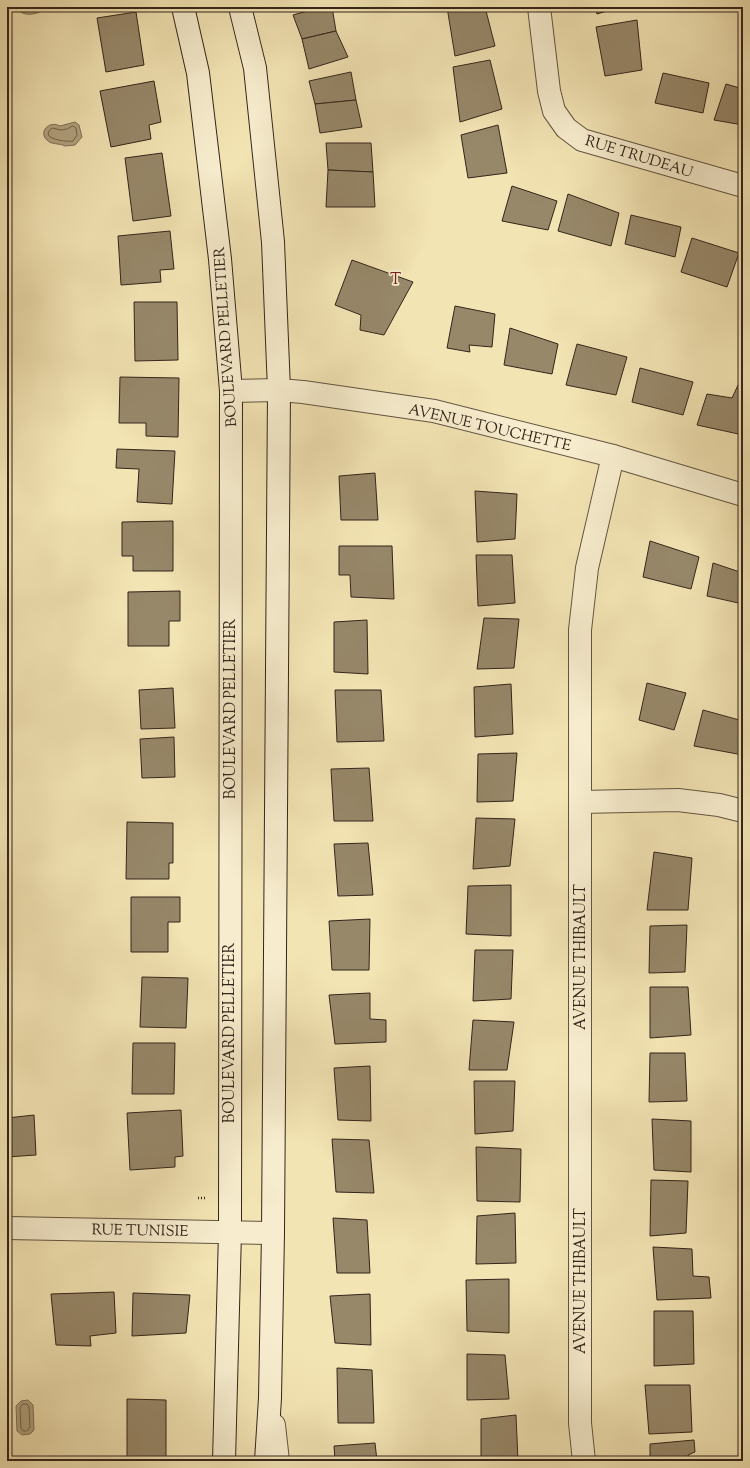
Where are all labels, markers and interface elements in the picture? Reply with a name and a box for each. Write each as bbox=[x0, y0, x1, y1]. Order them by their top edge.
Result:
street label: RUE TRUDEAU bbox=[582, 131, 695, 184]
street label: BOULEVARD PELLETIER bbox=[210, 246, 243, 428]
district label: T bbox=[390, 269, 402, 292]
street label: AVENUE TOUCHETTE bbox=[406, 400, 573, 457]
street label: BOULEVARD PELLETIER bbox=[221, 619, 242, 799]
street label: AVENUE THIBAULT bbox=[571, 884, 592, 1030]
street label: BOULEVARD PELLETIER bbox=[220, 943, 241, 1123]
street label: AVENUE THIBAULT bbox=[571, 1208, 592, 1354]
street label: RUE TUNISIE bbox=[91, 1220, 189, 1243]

